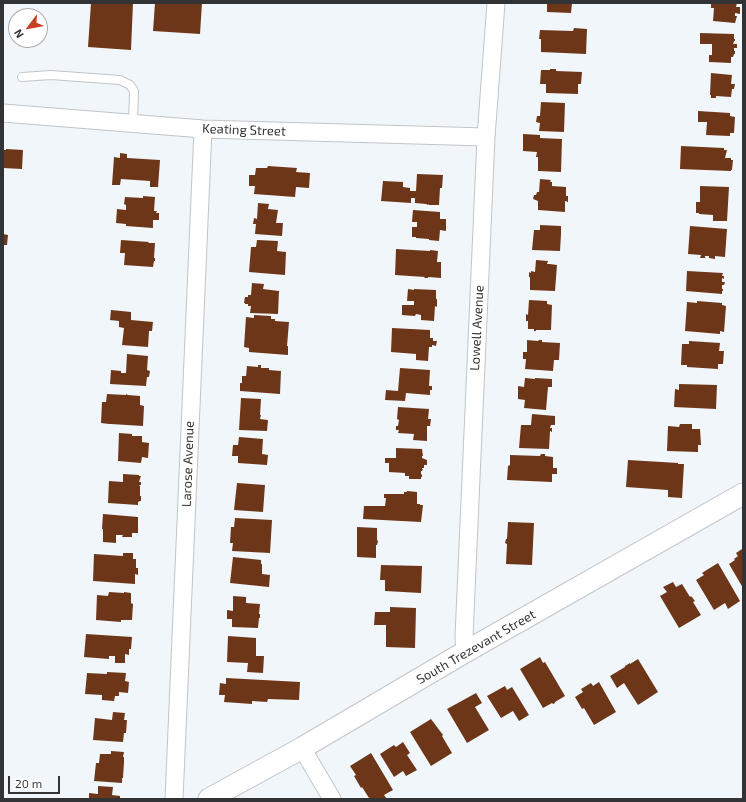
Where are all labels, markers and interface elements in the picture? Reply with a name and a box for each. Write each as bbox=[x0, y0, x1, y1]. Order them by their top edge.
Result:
north arrow bbox=[8, 8, 48, 48]
text: N bbox=[11, 27, 26, 41]
street label: Keating Street bbox=[202, 121, 286, 139]
street label: Lowell Avenue bbox=[467, 285, 487, 371]
street label: Larose Avenue bbox=[179, 421, 197, 507]
street label: South Trezevant Street bbox=[414, 607, 538, 687]
scale bar bbox=[10, 768, 62, 794]
text: 20 m bbox=[15, 776, 42, 790]

